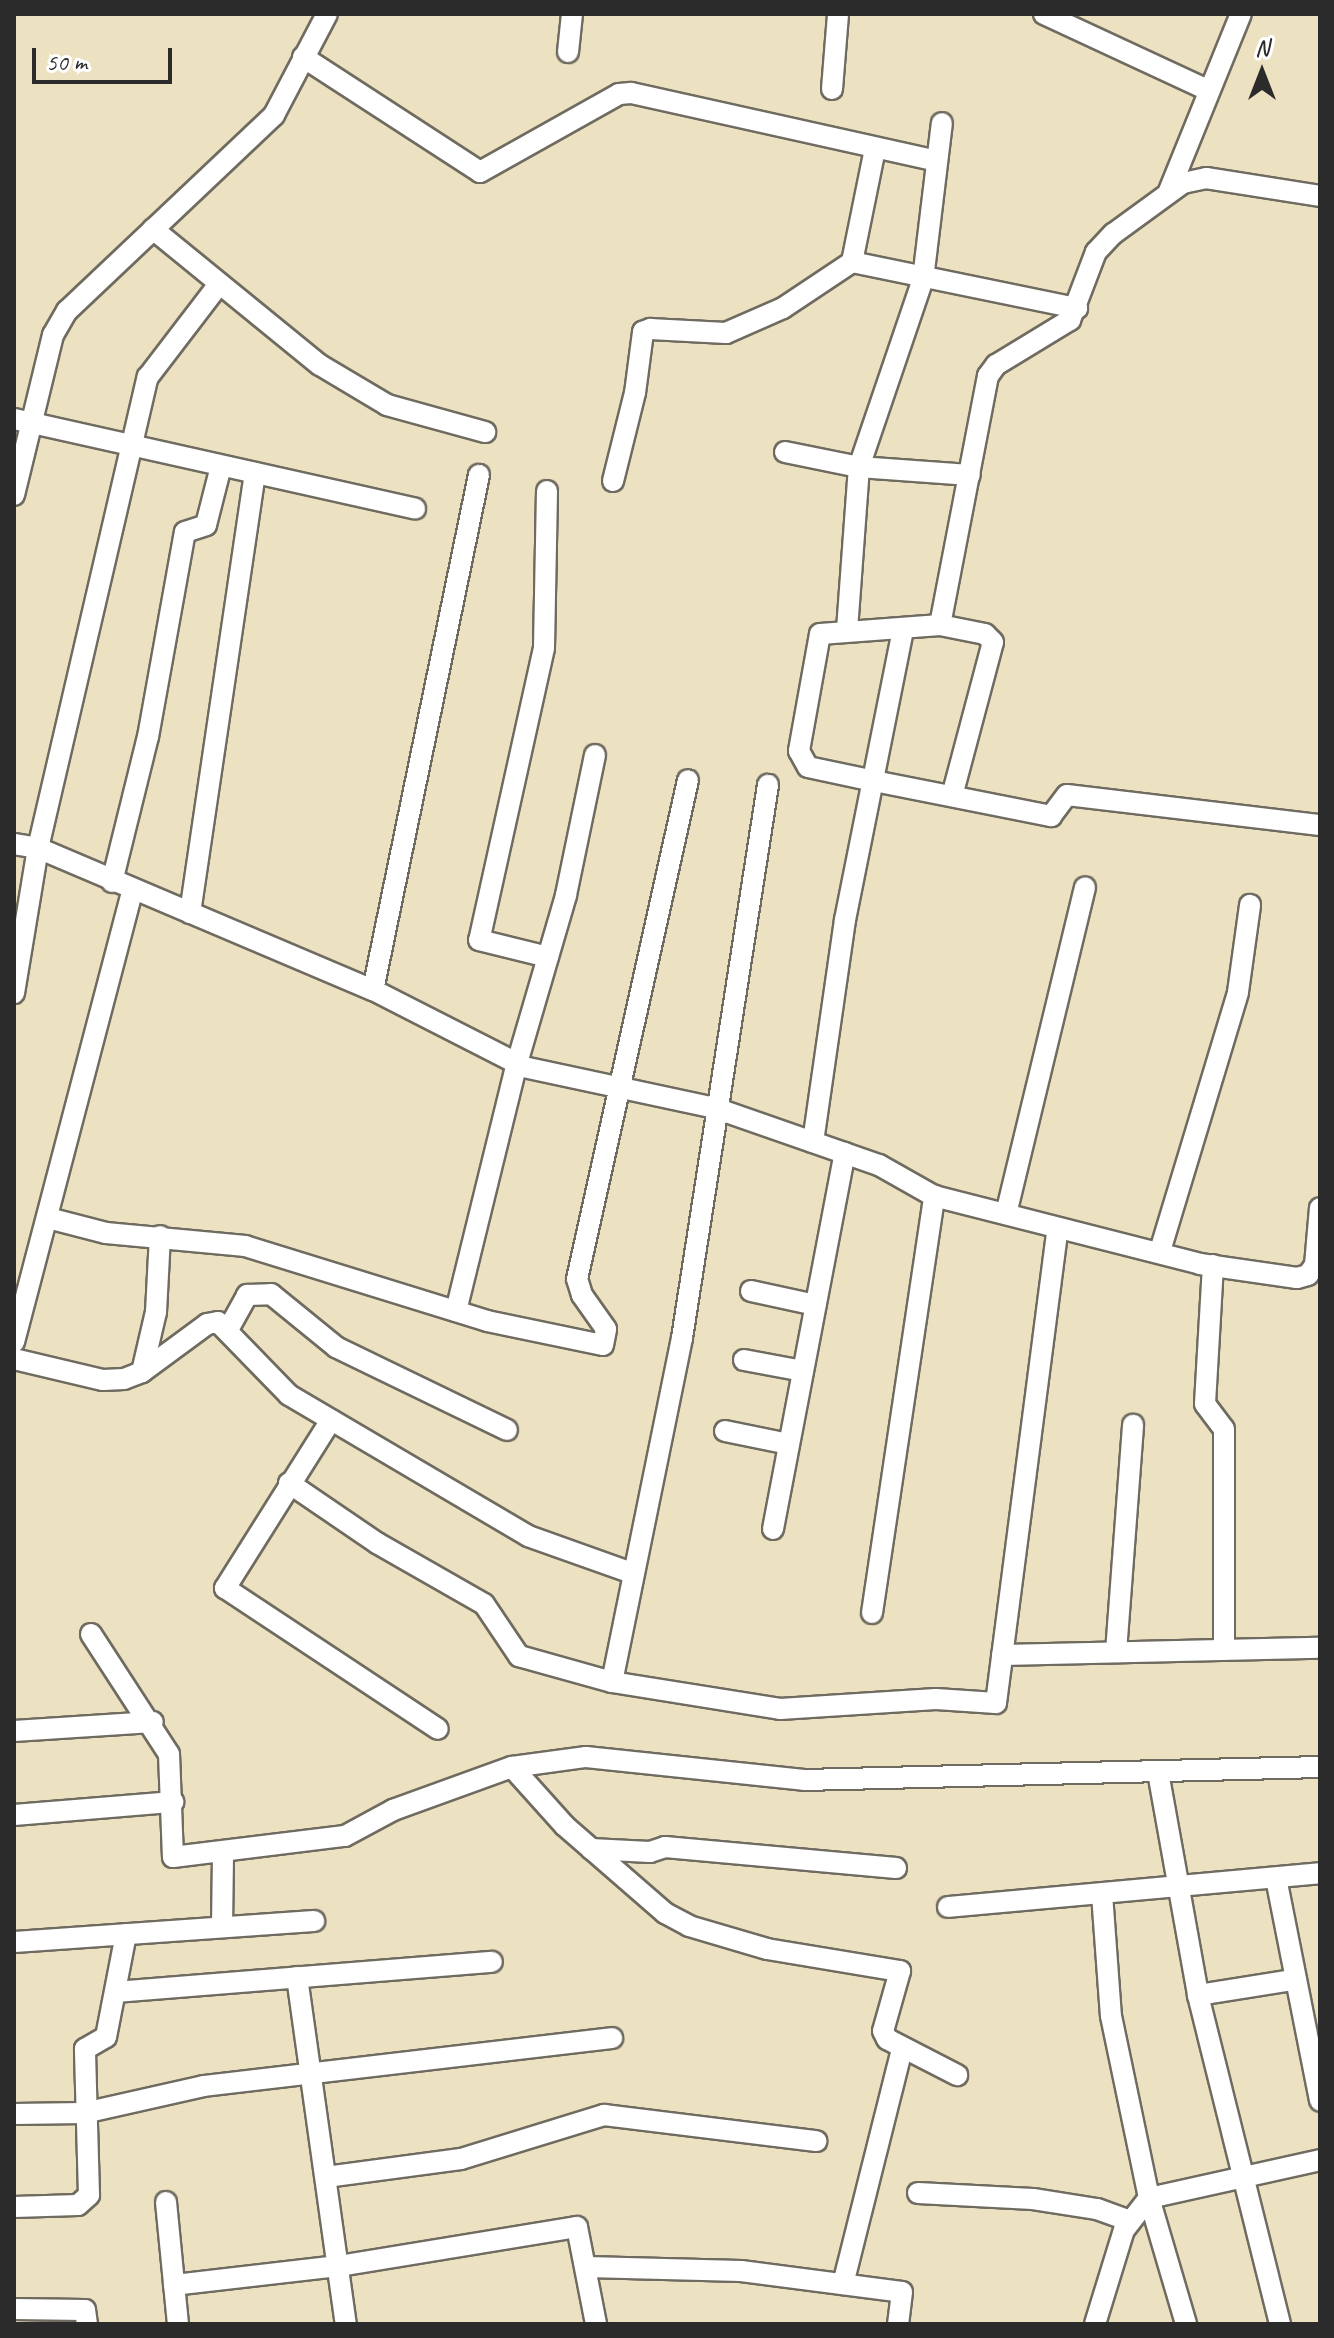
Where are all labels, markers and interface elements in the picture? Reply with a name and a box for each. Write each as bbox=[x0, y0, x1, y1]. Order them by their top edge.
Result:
scale bar bbox=[36, 32, 176, 82]
north arrow bbox=[1222, 32, 1302, 112]
text: N bbox=[1255, 34, 1269, 62]
text: 50 m bbox=[46, 47, 87, 77]

